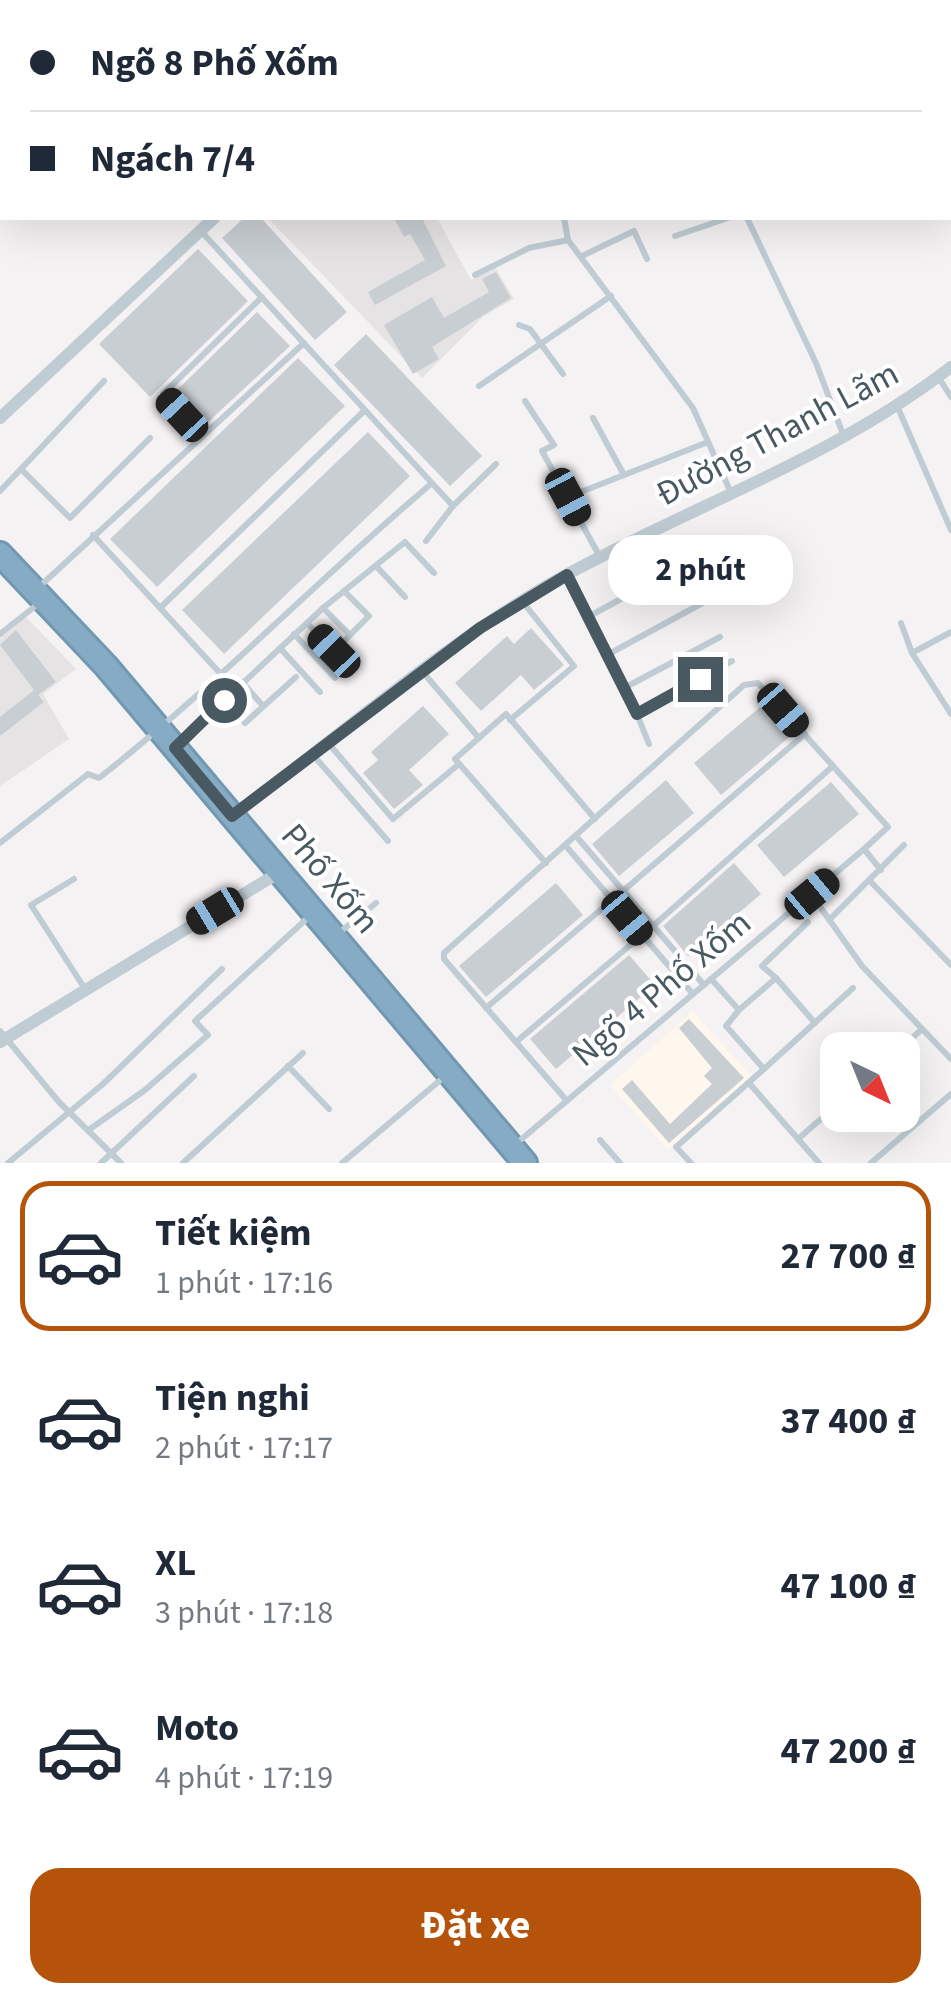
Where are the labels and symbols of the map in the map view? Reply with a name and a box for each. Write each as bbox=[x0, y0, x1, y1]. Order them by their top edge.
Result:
street label: Đường Thanh Lãm bbox=[647, 349, 908, 519]
car bbox=[151, 383, 213, 447]
car bbox=[541, 463, 595, 531]
callout: 2 phút bbox=[608, 534, 792, 604]
car bbox=[302, 619, 366, 683]
route end bbox=[678, 657, 723, 702]
route start bbox=[202, 678, 247, 723]
car bbox=[752, 678, 814, 742]
street label: Phố Xốm bbox=[269, 813, 391, 945]
car bbox=[779, 863, 845, 925]
car bbox=[182, 883, 248, 939]
car bbox=[596, 885, 658, 951]
street label: Ngõ 4 Phố Xốm bbox=[561, 899, 762, 1079]
north arrow bbox=[820, 1032, 920, 1132]

